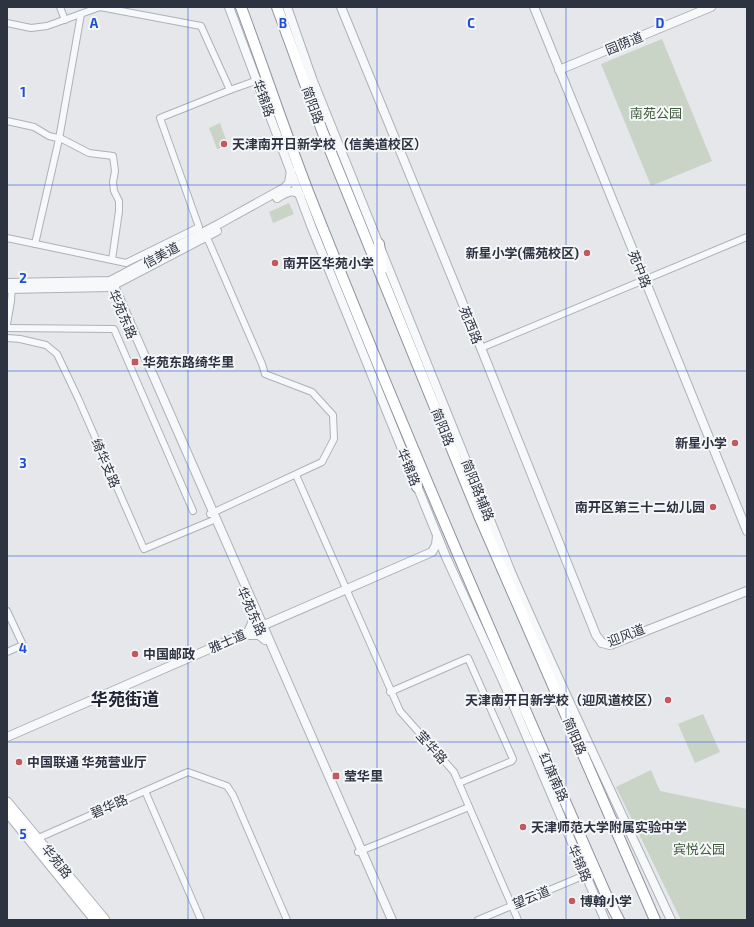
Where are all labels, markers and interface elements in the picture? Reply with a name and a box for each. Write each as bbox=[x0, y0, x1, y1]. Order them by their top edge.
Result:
text: A bbox=[90, 15, 99, 31]
text: B bbox=[279, 15, 287, 31]
text: C bbox=[467, 15, 475, 31]
text: D bbox=[656, 15, 665, 31]
street label: 园荫道 bbox=[603, 28, 645, 58]
street label: 华锦路 bbox=[250, 77, 278, 119]
text: 1 bbox=[20, 84, 26, 100]
street label: 简阳路 bbox=[299, 84, 327, 126]
park label: 南苑公园 bbox=[630, 105, 682, 121]
place label: 天津南开日新学校（信美道校区） bbox=[232, 136, 427, 152]
marker: 天津南开日新学校（信美道校区） bbox=[219, 139, 229, 149]
street label: 信美道 bbox=[140, 239, 182, 271]
place label: 新星小学(儒苑校区) bbox=[465, 245, 579, 261]
marker: 新星小学(儒苑校区) bbox=[582, 248, 592, 258]
street label: 苑中路 bbox=[625, 248, 655, 290]
place label: 南开区华苑小学 bbox=[283, 255, 374, 271]
marker: 南开区华苑小学 bbox=[270, 258, 280, 268]
text: 2 bbox=[19, 270, 27, 286]
street label: 华苑东路 bbox=[105, 287, 141, 341]
street label: 苑西路 bbox=[456, 304, 486, 346]
place label: 华苑东路绮华里 bbox=[143, 354, 234, 370]
marker: 华苑东路绮华里 bbox=[130, 357, 140, 367]
street label: 简阳路 bbox=[428, 406, 458, 448]
place label: 新星小学 bbox=[675, 435, 727, 451]
street label: 绮华支路 bbox=[88, 436, 124, 490]
marker: 新星小学 bbox=[730, 438, 740, 448]
street label: 华锦路 bbox=[394, 446, 424, 488]
text: 3 bbox=[19, 455, 27, 471]
street label: 简阳路辅路 bbox=[458, 457, 498, 523]
place label: 南开区第三十二幼儿园 bbox=[575, 499, 705, 515]
marker: 南开区第三十二幼儿园 bbox=[708, 502, 718, 512]
street label: 华苑东路 bbox=[234, 584, 270, 638]
street label: 迎风道 bbox=[605, 621, 647, 649]
street label: 雅士道 bbox=[206, 626, 248, 656]
text: 4 bbox=[19, 640, 27, 656]
place label: 中国邮政 bbox=[143, 646, 195, 662]
marker: 中国邮政 bbox=[130, 649, 140, 659]
district label: 华苑街道 bbox=[91, 688, 159, 708]
place label: 天津南开日新学校（迎风道校区） bbox=[465, 692, 660, 708]
marker: 天津南开日新学校（迎风道校区） bbox=[663, 695, 673, 705]
street label: 简阳路 bbox=[560, 715, 590, 757]
street label: 莹华路 bbox=[413, 727, 451, 767]
street label: 红旗南路 bbox=[536, 750, 572, 804]
place label: 中国联通 华苑营业厅 bbox=[27, 754, 147, 770]
marker: 中国联通 华苑营业厅 bbox=[14, 757, 24, 767]
place label: 莹华里 bbox=[344, 768, 383, 784]
marker: 莹华里 bbox=[331, 771, 341, 781]
street label: 碧华路 bbox=[88, 791, 130, 821]
place label: 天津师范大学附属实验中学 bbox=[531, 819, 687, 835]
marker: 天津师范大学附属实验中学 bbox=[518, 822, 528, 832]
text: 5 bbox=[19, 826, 27, 842]
street label: 华苑路 bbox=[39, 841, 75, 881]
park label: 宾悦公园 bbox=[673, 841, 725, 857]
street label: 华锦路 bbox=[565, 842, 595, 884]
street label: 望云道 bbox=[510, 882, 552, 912]
place label: 博翰小学 bbox=[580, 893, 632, 909]
marker: 博翰小学 bbox=[567, 896, 577, 906]

